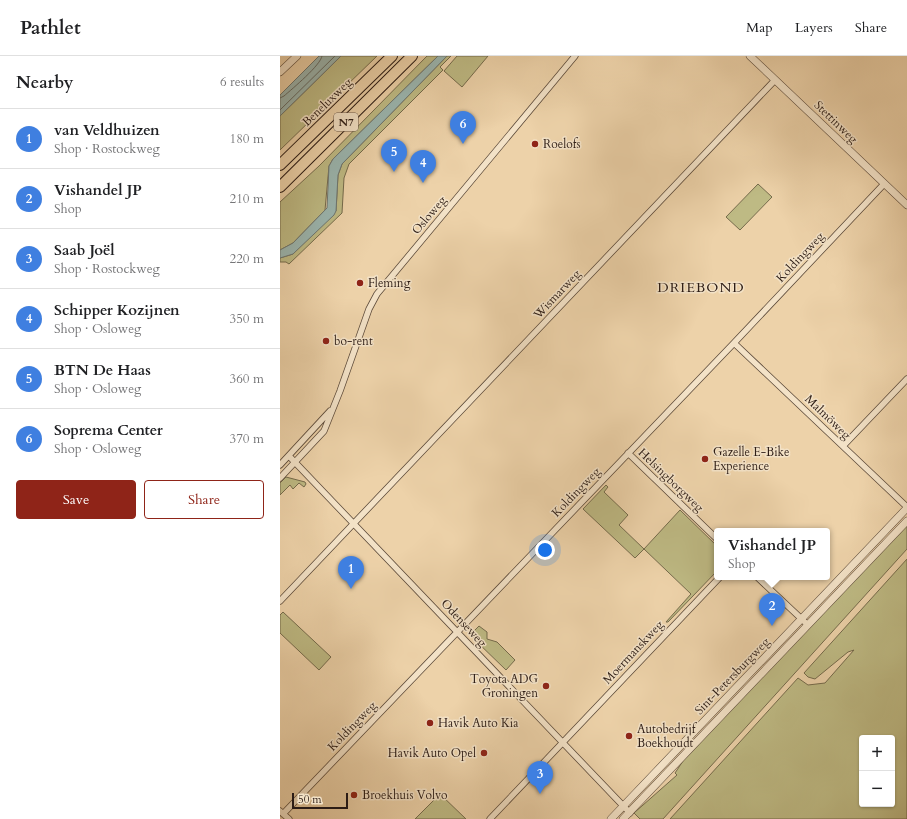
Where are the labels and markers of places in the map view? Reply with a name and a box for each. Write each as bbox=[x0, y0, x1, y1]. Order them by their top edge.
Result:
pin: 6 bbox=[450, 111, 476, 144]
place label: Roelofs bbox=[543, 136, 580, 152]
pin: 5 bbox=[381, 139, 407, 172]
marker: Roelofs bbox=[530, 139, 540, 149]
pin: 4 bbox=[410, 150, 436, 183]
place label: Fleming bbox=[368, 275, 411, 291]
marker: Fleming bbox=[355, 278, 365, 288]
place label: bo-rent bbox=[334, 333, 373, 349]
marker: bo-rent bbox=[321, 336, 331, 346]
place label: Gazelle E-Bike Experience bbox=[713, 444, 789, 474]
marker: Gazelle E-Bike Experience bbox=[700, 454, 710, 464]
pin: 1 bbox=[338, 556, 364, 589]
pin: 2 bbox=[759, 593, 785, 626]
place label: Toyota ADG Groningen bbox=[470, 671, 538, 701]
marker: Toyota ADG Groningen bbox=[541, 681, 551, 691]
place label: Havik Auto Kia bbox=[438, 715, 519, 731]
marker: Havik Auto Kia bbox=[425, 718, 435, 728]
place label: Autobedrijf Boekhoudt bbox=[637, 721, 698, 751]
marker: Autobedrijf Boekhoudt bbox=[624, 731, 634, 741]
place label: Havik Auto Opel bbox=[388, 745, 476, 761]
marker: Havik Auto Opel bbox=[479, 748, 489, 758]
pin: 3 bbox=[527, 761, 553, 794]
place label: Broekhuis Volvo bbox=[362, 787, 448, 803]
marker: Broekhuis Volvo bbox=[349, 790, 359, 800]

